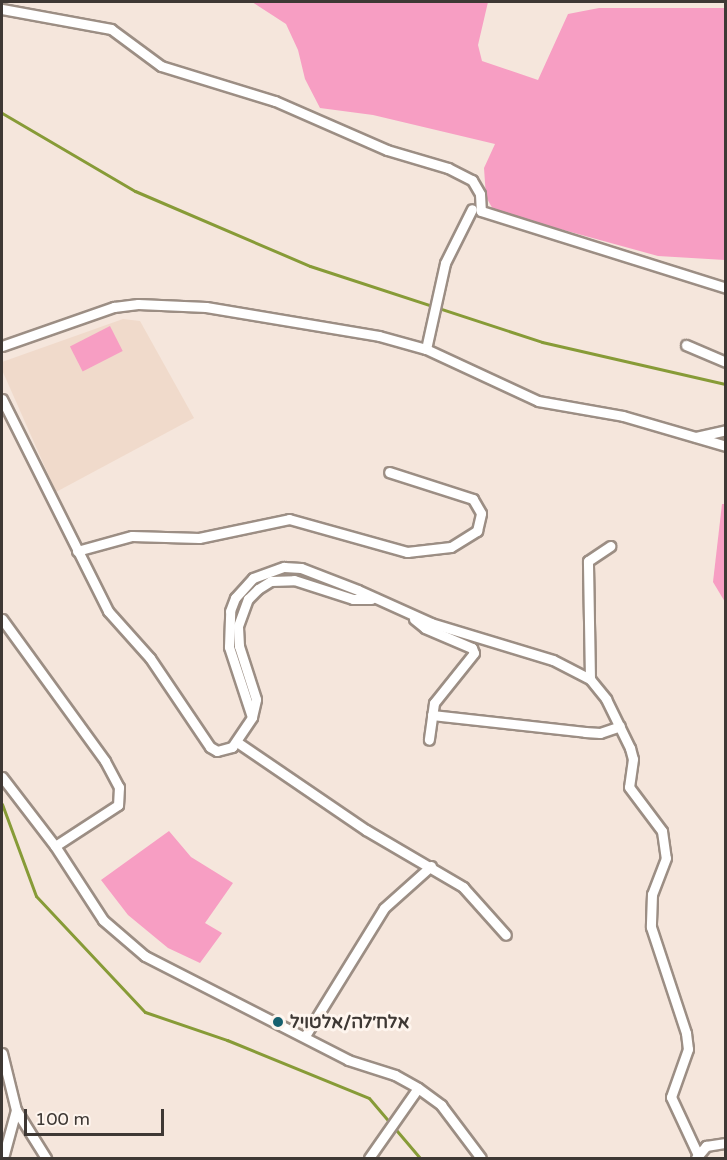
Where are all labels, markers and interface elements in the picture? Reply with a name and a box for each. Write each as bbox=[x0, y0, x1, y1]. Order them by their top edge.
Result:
place label: אלח׳לה/אלטויל bbox=[290, 1011, 409, 1033]
marker: אלח׳לה/אלטויל bbox=[271, 1015, 285, 1029]
scale bar bbox=[27, 1097, 166, 1135]
text: 100 m bbox=[35, 1108, 90, 1130]

